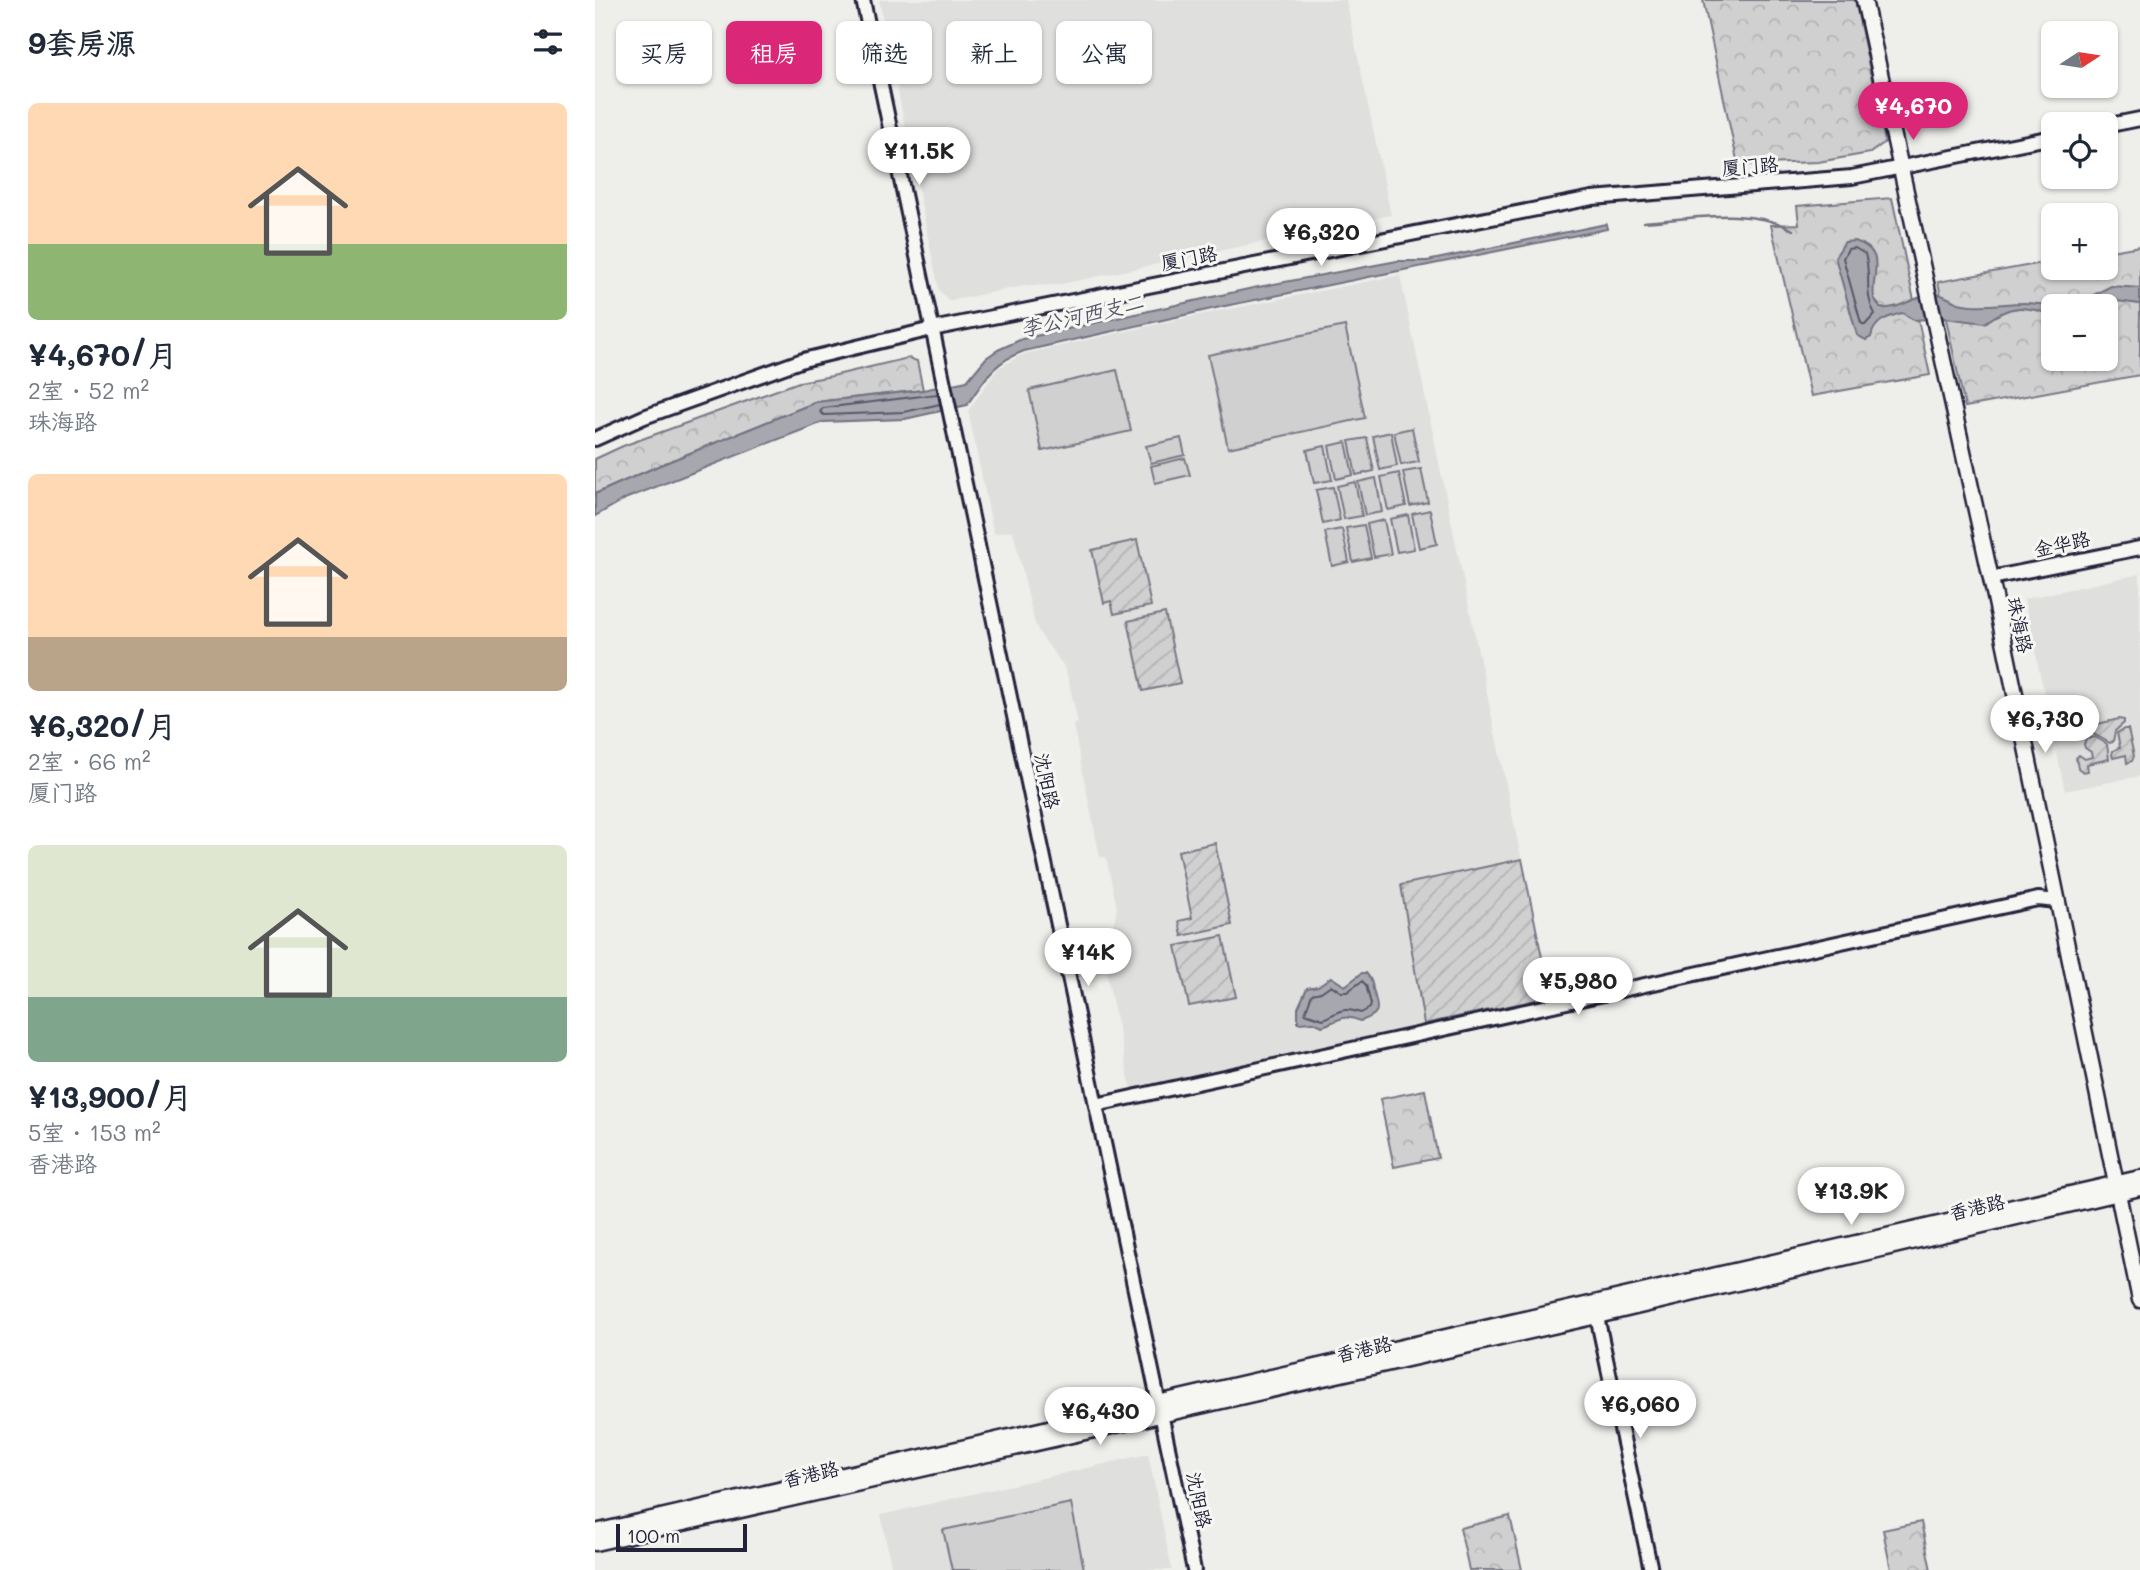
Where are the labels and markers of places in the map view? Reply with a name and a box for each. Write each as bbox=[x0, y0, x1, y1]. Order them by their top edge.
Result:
pin: ¥4,670 bbox=[1856, 82, 1970, 142]
pin: ¥11.5K bbox=[862, 128, 976, 187]
pin: ¥6,320 bbox=[1264, 208, 1378, 268]
pin: ¥6,730 bbox=[1988, 696, 2102, 755]
pin: ¥14K bbox=[1047, 928, 1129, 988]
pin: ¥5,980 bbox=[1521, 958, 1635, 1017]
pin: ¥13.9K bbox=[1794, 1168, 1908, 1227]
pin: ¥6,060 bbox=[1583, 1380, 1697, 1440]
pin: ¥6,430 bbox=[1043, 1388, 1157, 1447]

